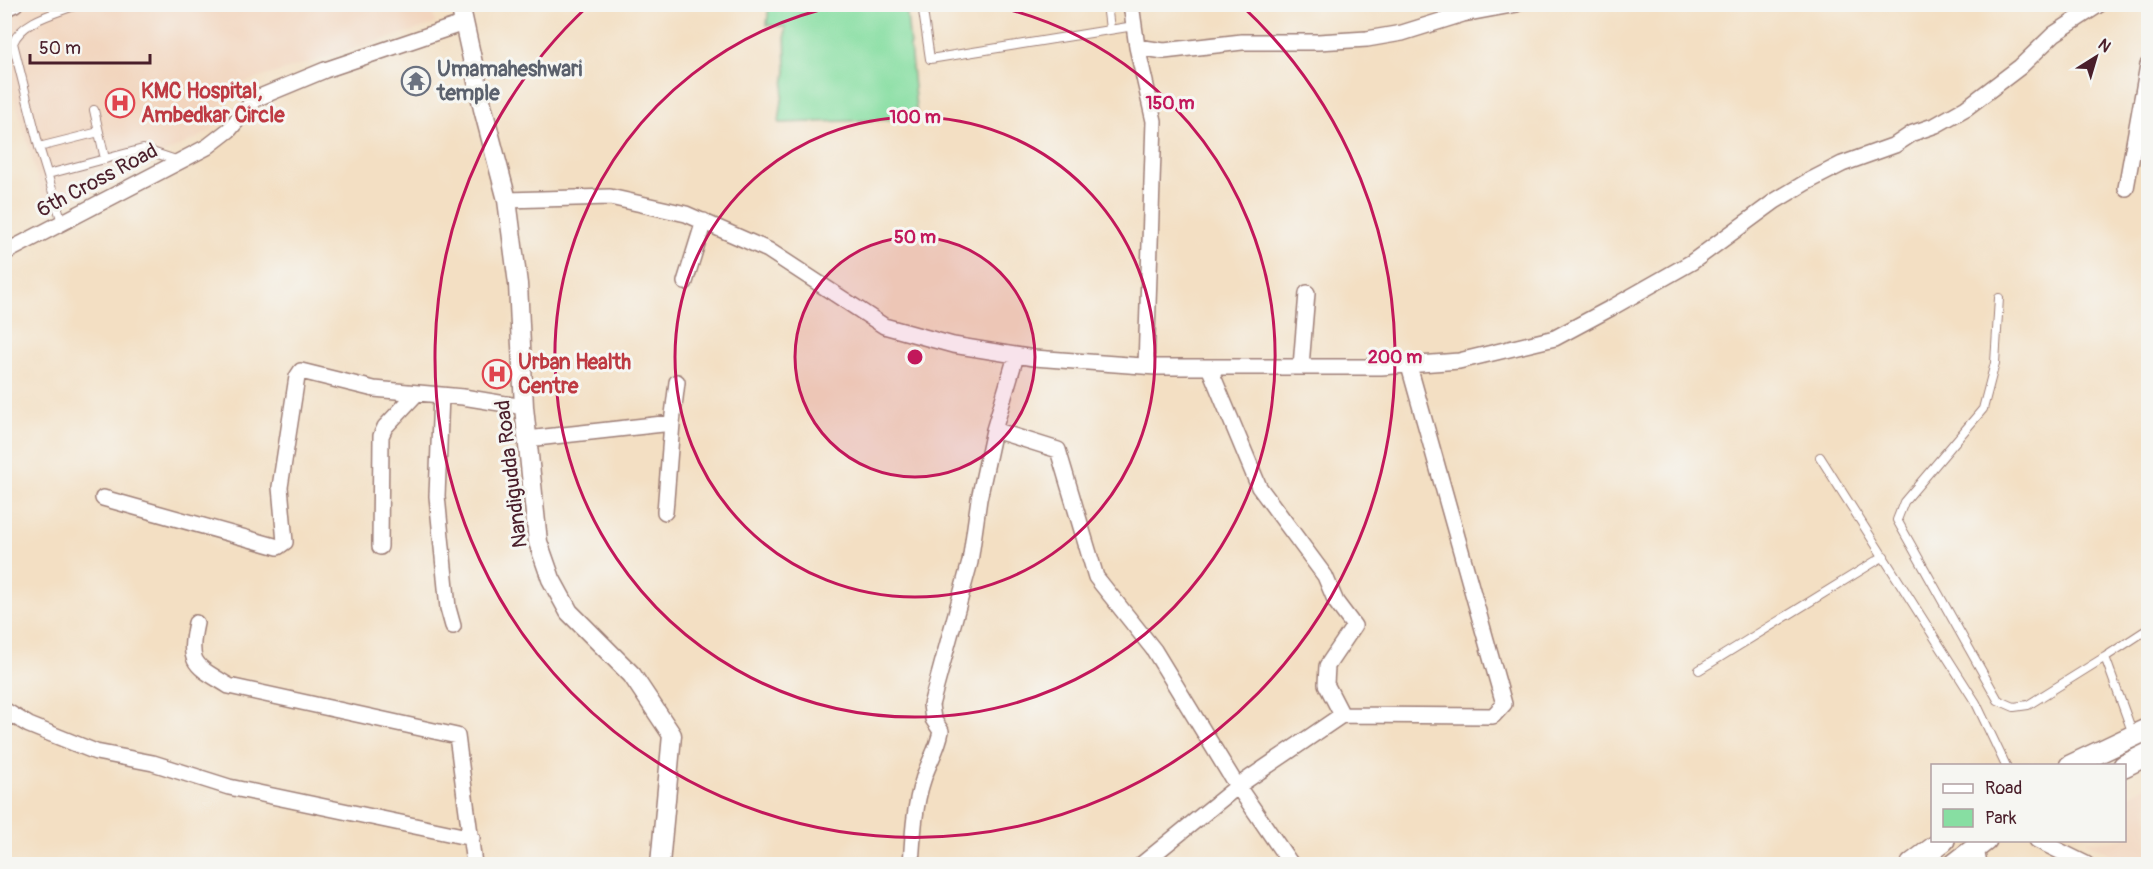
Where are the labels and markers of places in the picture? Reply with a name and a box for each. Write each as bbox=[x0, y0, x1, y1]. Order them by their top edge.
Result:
place label: Umamaheshwari temple bbox=[436, 56, 583, 107]
temple icon: Umamaheshwari temple bbox=[400, 65, 432, 97]
place label: KMC Hospital, Ambedkar Circle bbox=[141, 78, 285, 129]
hospital icon: KMC Hospital, Ambedkar Circle bbox=[104, 87, 136, 119]
centre of rings bbox=[905, 347, 925, 367]
place label: Urban Health Centre bbox=[518, 349, 631, 400]
hospital icon: Urban Health Centre bbox=[481, 358, 513, 390]

